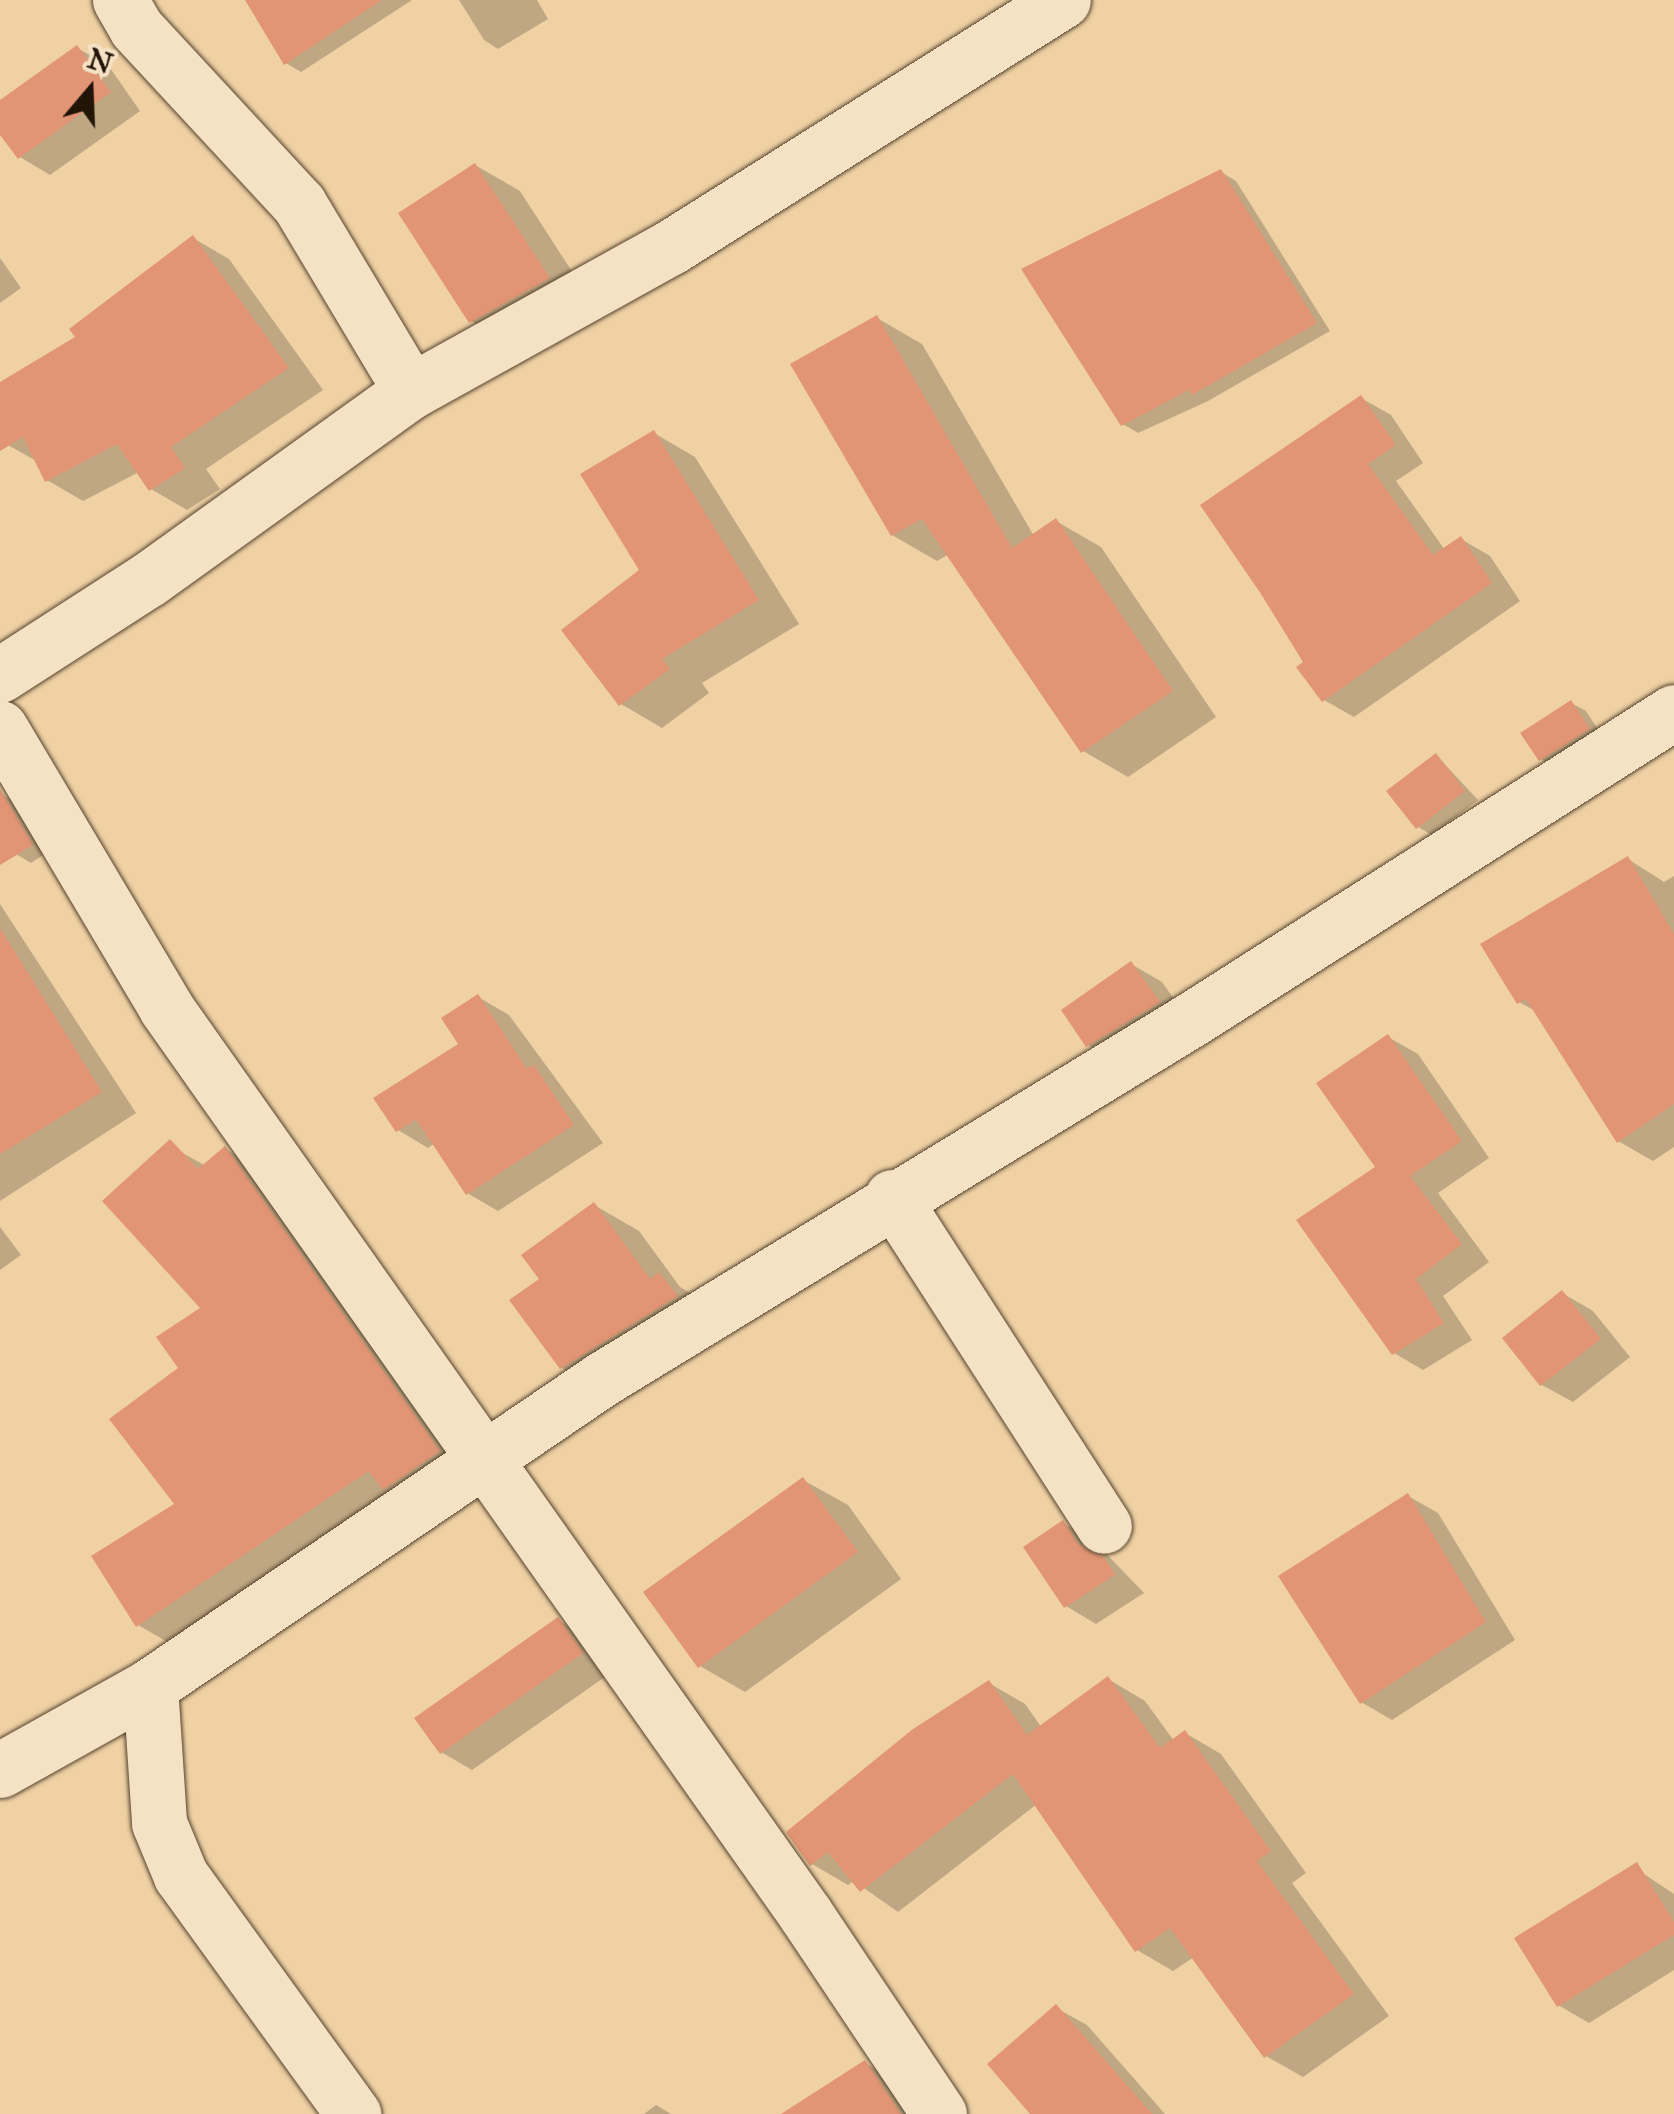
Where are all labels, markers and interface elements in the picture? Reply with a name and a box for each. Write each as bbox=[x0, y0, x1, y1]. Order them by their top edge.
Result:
north arrow bbox=[40, 40, 140, 140]
text: N bbox=[83, 41, 117, 82]

